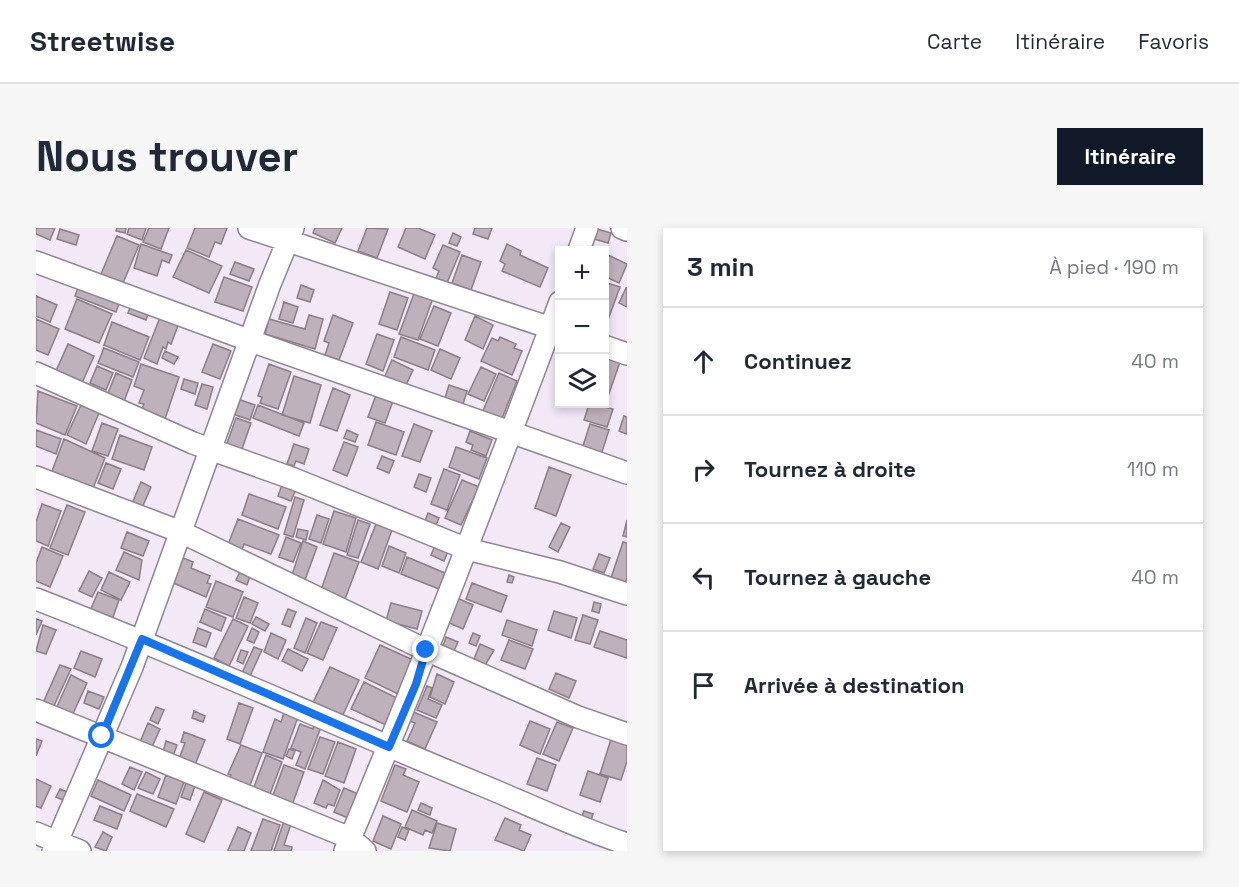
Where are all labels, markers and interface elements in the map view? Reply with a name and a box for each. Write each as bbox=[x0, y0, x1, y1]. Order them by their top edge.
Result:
text: Streetwise bbox=[30, 23, 175, 59]
text: Carte bbox=[927, 28, 982, 55]
text: Itinéraire bbox=[1015, 28, 1105, 55]
text: Favoris bbox=[1138, 28, 1209, 55]
button: Itinéraire bbox=[1057, 128, 1203, 185]
text: Nous trouver bbox=[36, 130, 298, 183]
map controls bbox=[555, 246, 609, 408]
button: + bbox=[555, 246, 609, 300]
text: 3 min bbox=[687, 250, 755, 284]
text: À pied · 190 m bbox=[1049, 254, 1179, 280]
button: − bbox=[555, 300, 609, 354]
icon: ahead bbox=[687, 345, 720, 378]
text: Continuez bbox=[744, 347, 852, 375]
text: 40 m bbox=[1131, 348, 1179, 374]
button: layers bbox=[555, 354, 609, 408]
icon: right bbox=[687, 453, 720, 486]
text: Tournez à droite bbox=[744, 455, 916, 483]
text: 110 m bbox=[1127, 456, 1179, 482]
icon: left bbox=[687, 561, 720, 594]
text: Tournez à gauche bbox=[744, 563, 931, 591]
text: 40 m bbox=[1131, 564, 1179, 590]
route end bbox=[412, 636, 438, 662]
icon: arrive bbox=[687, 669, 720, 702]
text: Arrivée à destination bbox=[744, 671, 965, 699]
route start bbox=[88, 722, 114, 748]

